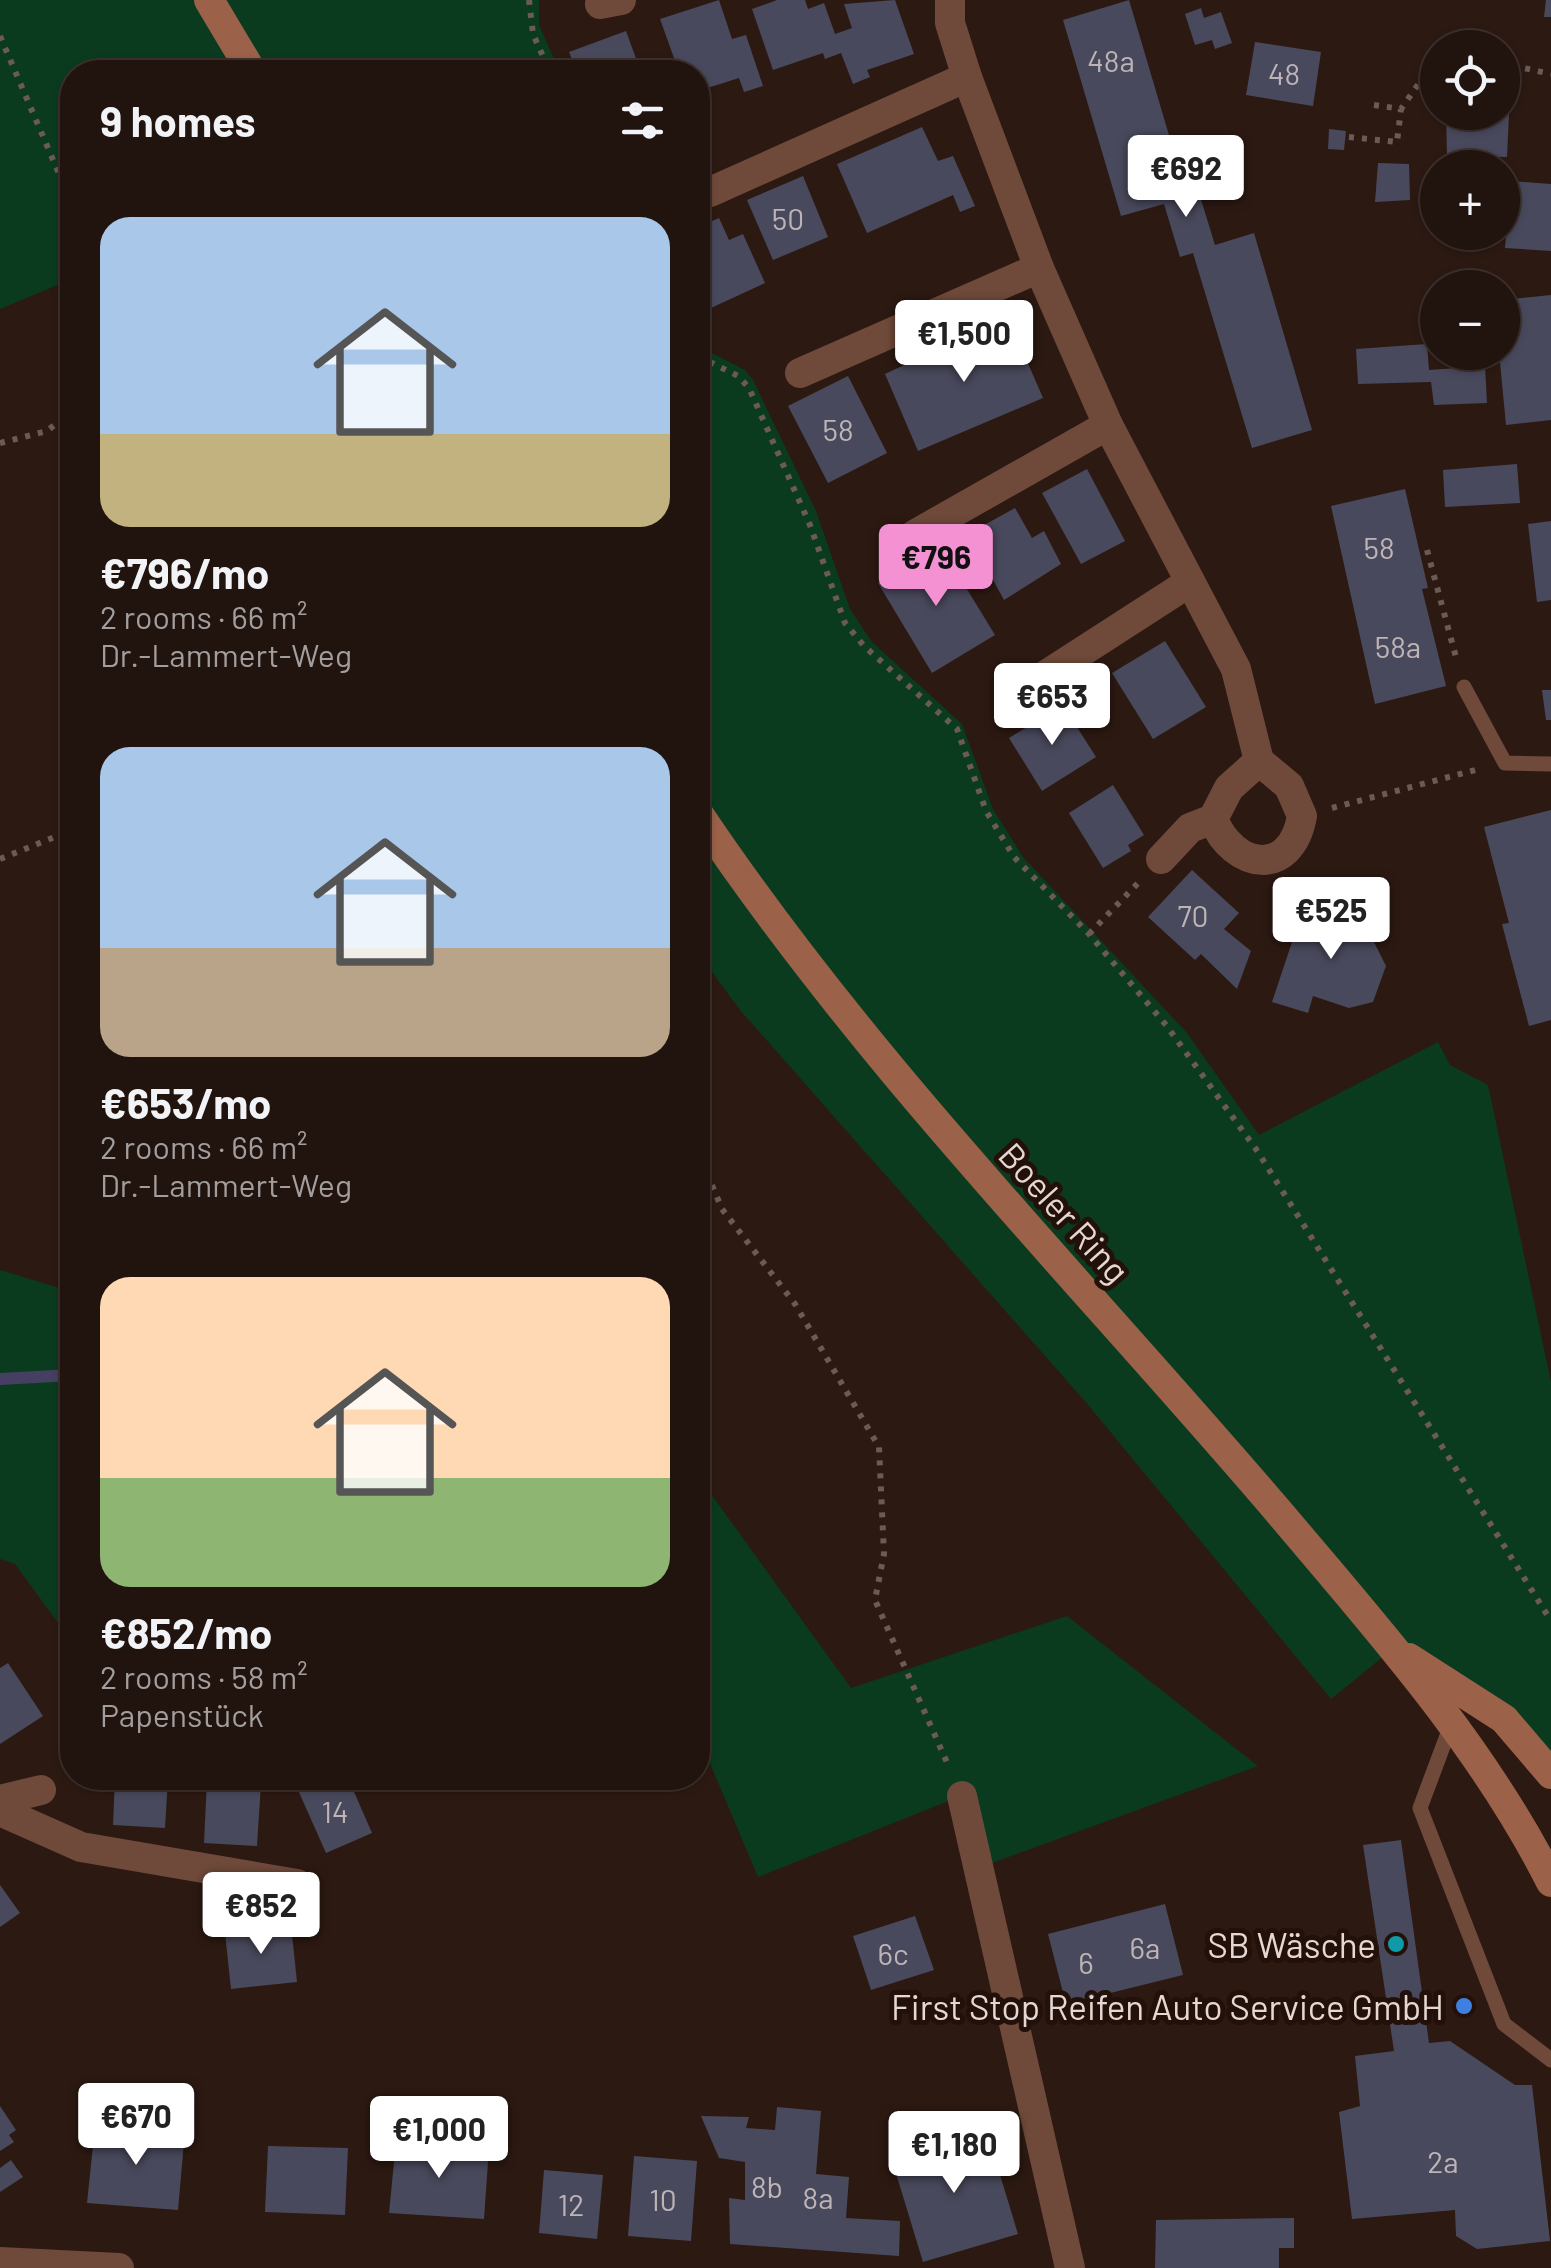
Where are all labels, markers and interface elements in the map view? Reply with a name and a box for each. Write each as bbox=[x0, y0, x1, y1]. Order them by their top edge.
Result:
map controls bbox=[1420, 30, 1520, 370]
button: locate bbox=[1420, 30, 1520, 130]
house number: 48a bbox=[1087, 42, 1135, 78]
house number: 48 bbox=[1268, 55, 1300, 91]
icon: filters bbox=[615, 93, 670, 148]
text: 9 homes bbox=[100, 95, 256, 145]
pin: €692 bbox=[1127, 135, 1245, 220]
text: €692 bbox=[1150, 148, 1222, 186]
button: + bbox=[1420, 150, 1520, 250]
house number: 50 bbox=[772, 200, 804, 236]
button: − bbox=[1420, 270, 1520, 370]
icon: home bbox=[295, 282, 475, 462]
pin: €1,500 bbox=[883, 300, 1045, 385]
text: €1,500 bbox=[917, 313, 1011, 351]
house number: 58 bbox=[822, 411, 854, 447]
pin: €796 bbox=[877, 524, 995, 609]
house number: 58 bbox=[1363, 529, 1395, 565]
text: €796 bbox=[901, 537, 971, 575]
text: €796/mo bbox=[100, 547, 269, 597]
text: 2 rooms · 66 m² bbox=[100, 597, 308, 635]
house number: 58a bbox=[1375, 628, 1421, 664]
text: Dr.-Lammert-Weg bbox=[100, 635, 352, 673]
pin: €653 bbox=[993, 663, 1111, 748]
text: €653 bbox=[1016, 676, 1088, 714]
icon: home bbox=[295, 812, 475, 992]
pin: €525 bbox=[1272, 877, 1390, 962]
text: €525 bbox=[1295, 890, 1367, 928]
house number: 70 bbox=[1177, 897, 1209, 933]
text: €653/mo bbox=[100, 1077, 272, 1127]
text: 2 rooms · 66 m² bbox=[100, 1127, 308, 1165]
street label: Boeler Ring bbox=[991, 1133, 1139, 1291]
text: Dr.-Lammert-Weg bbox=[100, 1165, 352, 1203]
icon: home bbox=[295, 1342, 475, 1522]
text: €852/mo bbox=[100, 1607, 273, 1657]
text: 2 rooms · 58 m² bbox=[100, 1657, 308, 1695]
text: Papenstück bbox=[100, 1695, 264, 1733]
house number: 14 bbox=[321, 1793, 349, 1829]
pin: €852 bbox=[202, 1872, 320, 1957]
text: €852 bbox=[225, 1885, 297, 1923]
place label: SB Wäsche bbox=[1207, 1923, 1376, 1965]
house number: 6a bbox=[1130, 1929, 1160, 1965]
marker: SB Wäsche bbox=[1385, 1933, 1407, 1955]
house number: 6c bbox=[877, 1935, 909, 1971]
house number: 6 bbox=[1078, 1944, 1094, 1980]
place label: First Stop Reifen Auto Service GmbH bbox=[891, 1985, 1444, 2027]
marker: First Stop Reifen Auto Service GmbH bbox=[1453, 1995, 1475, 2017]
pin: €670 bbox=[77, 2083, 195, 2168]
text: €670 bbox=[100, 2096, 172, 2134]
pin: €1,000 bbox=[358, 2096, 520, 2181]
text: €1,000 bbox=[392, 2109, 486, 2147]
pin: €1,180 bbox=[873, 2111, 1035, 2196]
text: €1,180 bbox=[911, 2124, 997, 2162]
house number: 2a bbox=[1427, 2143, 1459, 2179]
house number: 8b bbox=[751, 2168, 783, 2204]
house number: 8a bbox=[803, 2179, 833, 2215]
house number: 10 bbox=[649, 2181, 677, 2217]
house number: 12 bbox=[558, 2186, 584, 2222]

